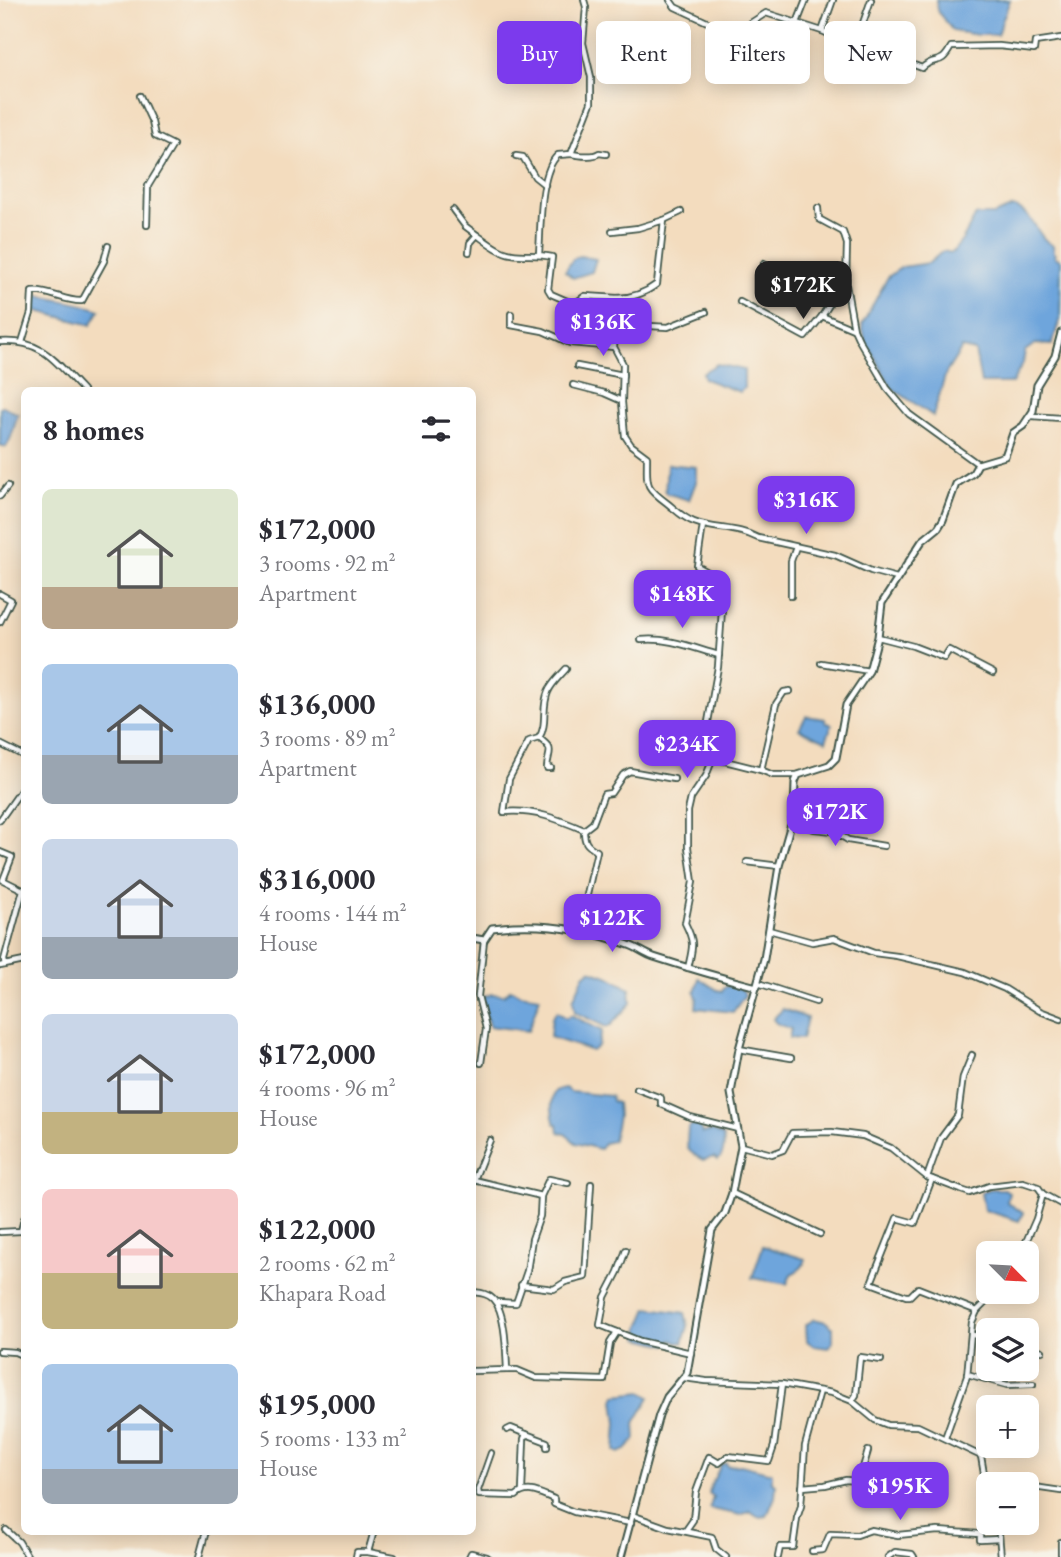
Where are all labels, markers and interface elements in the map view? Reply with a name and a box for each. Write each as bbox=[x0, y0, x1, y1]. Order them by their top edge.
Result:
chip: Buy bbox=[497, 21, 582, 84]
chip: Rent bbox=[596, 21, 691, 84]
chip: Filters bbox=[705, 21, 810, 84]
chip: New bbox=[824, 21, 916, 84]
pin: $172K bbox=[754, 262, 852, 321]
text: $172K bbox=[771, 269, 835, 299]
pin: $136K bbox=[554, 298, 652, 358]
text: $136K bbox=[571, 306, 635, 336]
text: 8 homes bbox=[42, 410, 144, 449]
icon: filters bbox=[417, 410, 455, 448]
pin: $316K bbox=[757, 476, 855, 536]
text: $316K bbox=[774, 484, 838, 514]
text: $172,000 bbox=[259, 509, 375, 548]
icon: home bbox=[98, 517, 182, 601]
text: 3 rooms · 92 m² bbox=[259, 548, 396, 578]
pin: $148K bbox=[633, 570, 731, 630]
text: Apartment bbox=[259, 578, 357, 608]
text: $148K bbox=[650, 578, 714, 608]
text: $136,000 bbox=[259, 684, 375, 723]
icon: home bbox=[98, 692, 182, 776]
pin: $234K bbox=[638, 720, 736, 780]
text: 3 rooms · 89 m² bbox=[259, 723, 396, 753]
text: $234K bbox=[655, 728, 719, 758]
text: Apartment bbox=[259, 753, 357, 783]
pin: $172K bbox=[786, 788, 884, 848]
text: $172K bbox=[803, 796, 867, 826]
text: $316,000 bbox=[259, 859, 375, 898]
icon: home bbox=[98, 867, 182, 951]
pin: $122K bbox=[563, 894, 661, 954]
text: 4 rooms · 144 m² bbox=[259, 898, 407, 928]
text: $122K bbox=[580, 902, 644, 932]
text: House bbox=[259, 928, 318, 958]
text: $172,000 bbox=[259, 1034, 375, 1073]
icon: home bbox=[98, 1042, 182, 1126]
text: 4 rooms · 96 m² bbox=[259, 1073, 396, 1103]
text: House bbox=[259, 1103, 318, 1133]
text: $122,000 bbox=[259, 1209, 375, 1248]
icon: home bbox=[98, 1217, 182, 1301]
north arrow bbox=[976, 1241, 1040, 1304]
map controls bbox=[976, 1241, 1039, 1535]
text: 2 rooms · 62 m² bbox=[259, 1248, 396, 1278]
text: Khapara Road bbox=[259, 1278, 386, 1308]
button: layers bbox=[976, 1318, 1039, 1381]
text: $195,000 bbox=[259, 1384, 375, 1423]
icon: home bbox=[98, 1392, 182, 1476]
button: + bbox=[976, 1395, 1039, 1458]
text: 5 rooms · 133 m² bbox=[259, 1423, 407, 1453]
text: House bbox=[259, 1453, 318, 1483]
pin: $195K bbox=[851, 1462, 949, 1522]
text: $195K bbox=[868, 1470, 932, 1500]
button: − bbox=[976, 1472, 1039, 1535]

